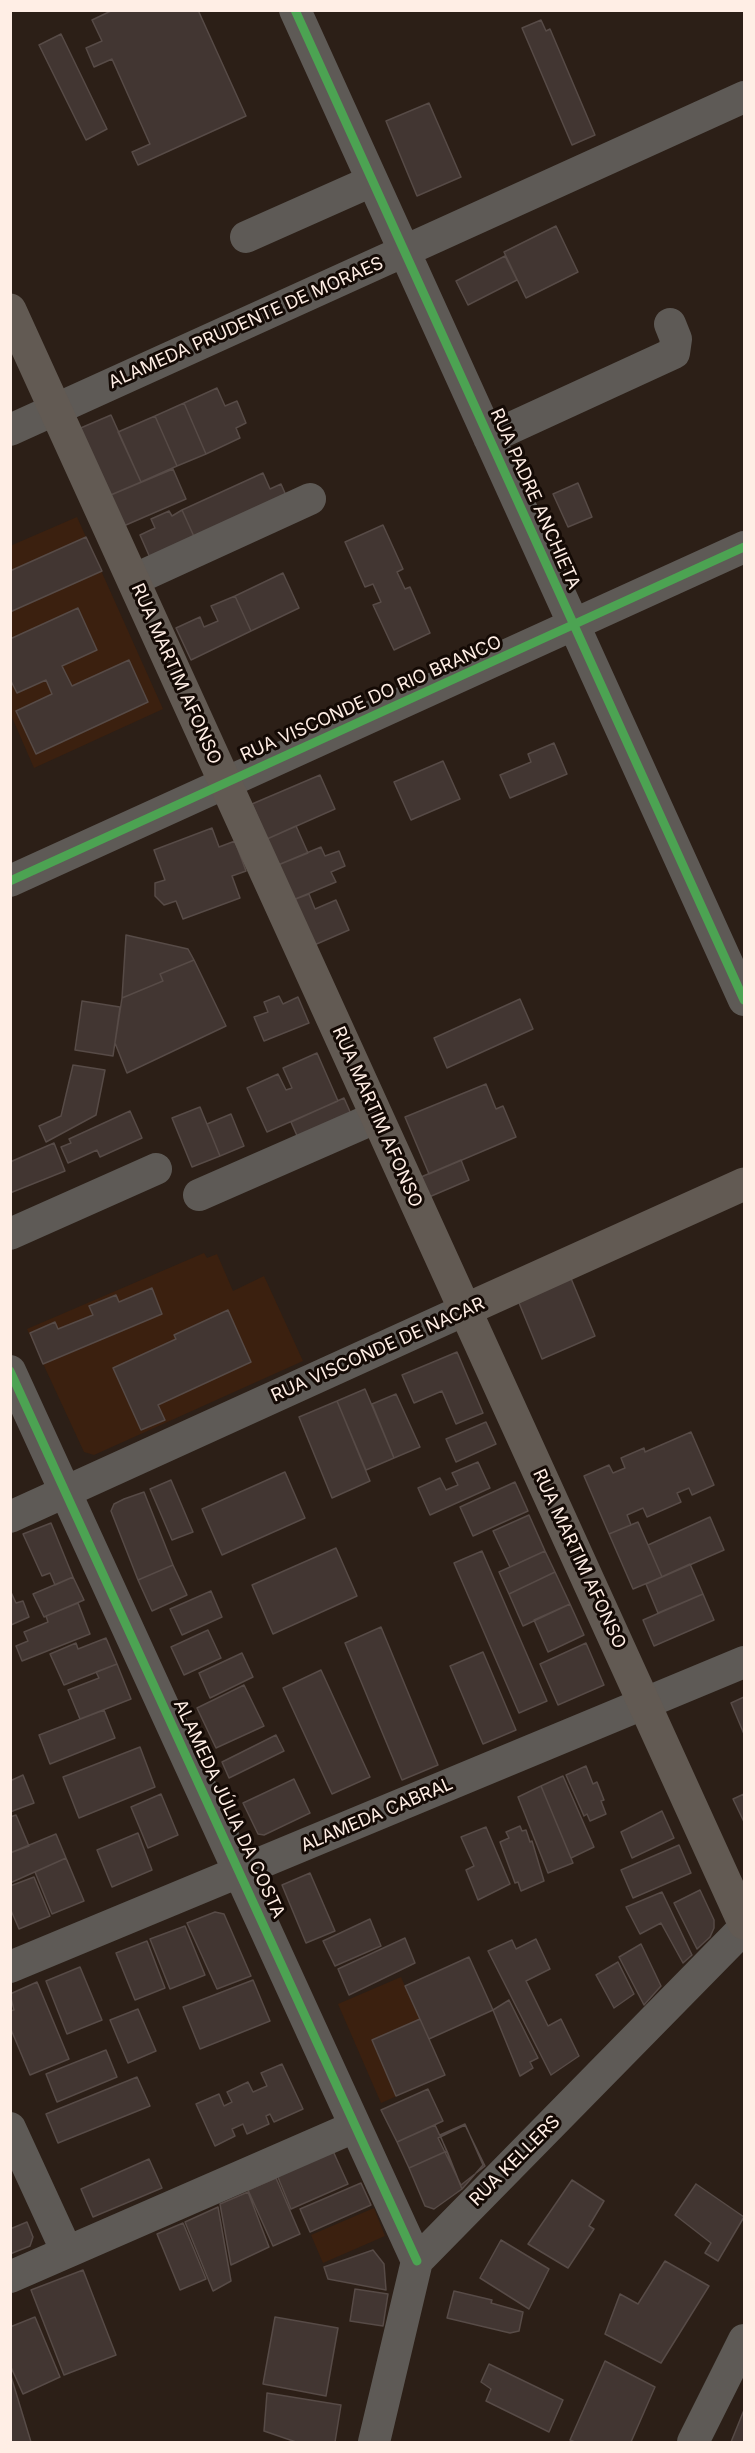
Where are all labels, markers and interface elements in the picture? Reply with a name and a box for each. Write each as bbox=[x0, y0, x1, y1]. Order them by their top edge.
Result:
street label: ALAMEDA PRUDENTE DE MORAES bbox=[105, 252, 387, 394]
street label: RUA PADRE ANCHIETA bbox=[485, 405, 585, 593]
street label: RUA MARTIM AFONSO bbox=[126, 580, 226, 768]
street label: RUA VISCONDE DO RIO BRANCO bbox=[237, 631, 505, 767]
street label: RUA MARTIM AFONSO bbox=[327, 1023, 427, 1211]
street label: RUA VISCONDE DE NACAR bbox=[268, 1293, 488, 1407]
street label: RUA MARTIM AFONSO bbox=[528, 1466, 630, 1652]
street label: ALAMEDA JÚLIA DA COSTA bbox=[169, 1696, 289, 1922]
street label: ALAMEDA CABRAL bbox=[298, 1773, 456, 1857]
street label: RUA KELLERS bbox=[465, 2111, 565, 2211]

